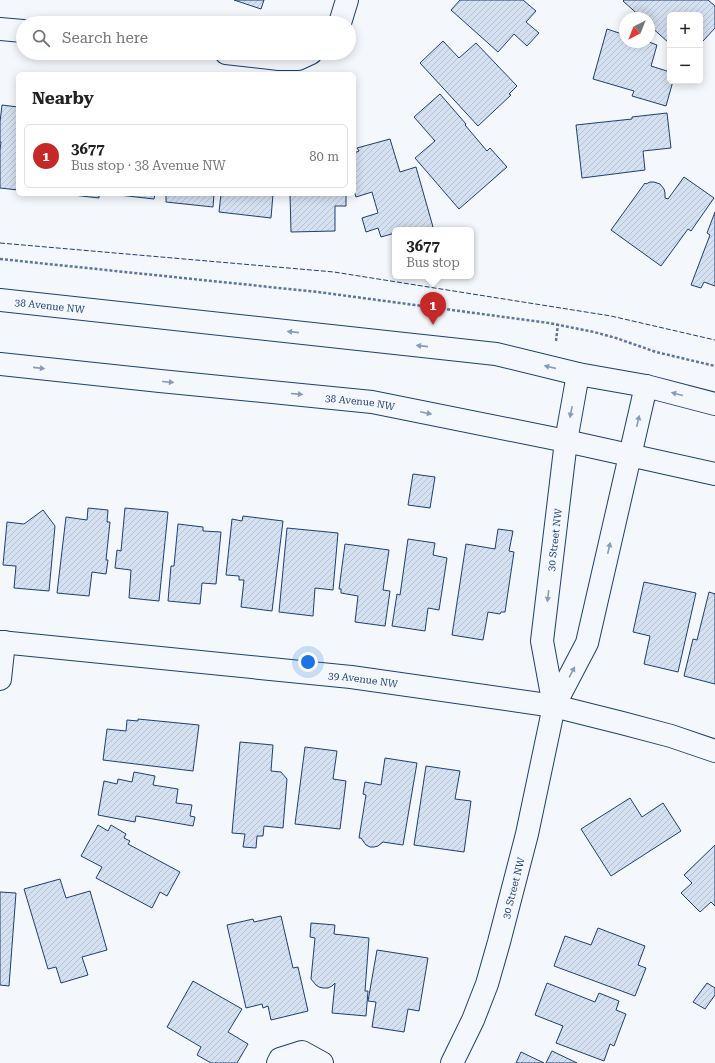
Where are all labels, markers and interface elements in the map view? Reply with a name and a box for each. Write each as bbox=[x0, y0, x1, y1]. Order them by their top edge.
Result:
north arrow bbox=[619, 12, 655, 48]
map controls bbox=[667, 12, 703, 84]
button: + bbox=[667, 12, 703, 48]
search box bbox=[16, 16, 356, 60]
icon: search bbox=[30, 27, 52, 49]
text: Search here bbox=[62, 29, 148, 47]
button: − bbox=[667, 48, 703, 84]
text: Nearby bbox=[32, 88, 94, 108]
text: 3677 bbox=[71, 140, 105, 158]
text: 1 bbox=[42, 149, 50, 164]
text: 80 m bbox=[309, 149, 339, 164]
text: Bus stop · 38 Avenue NW bbox=[71, 158, 226, 173]
popup bbox=[392, 227, 474, 279]
text: 3677 bbox=[406, 237, 440, 255]
text: Bus stop bbox=[406, 255, 460, 270]
pin: 1 bbox=[420, 292, 446, 325]
street label: 38 Avenue NW bbox=[14, 296, 86, 315]
one-way arrow bbox=[287, 329, 299, 335]
one-way arrow bbox=[416, 343, 428, 349]
one-way arrow bbox=[544, 363, 557, 369]
one-way arrow bbox=[33, 365, 45, 371]
one-way arrow bbox=[162, 379, 174, 385]
one-way arrow bbox=[291, 391, 303, 398]
one-way arrow bbox=[671, 391, 684, 397]
street label: 38 Avenue NW bbox=[325, 392, 397, 412]
one-way arrow bbox=[568, 406, 574, 418]
one-way arrow bbox=[420, 410, 432, 416]
one-way arrow bbox=[635, 415, 641, 427]
street label: 30 Street NW bbox=[545, 507, 563, 572]
one-way arrow bbox=[606, 542, 612, 554]
one-way arrow bbox=[544, 590, 551, 602]
your location bbox=[298, 652, 318, 672]
one-way arrow bbox=[569, 666, 575, 677]
street label: 39 Avenue NW bbox=[328, 669, 400, 689]
street label: 30 Street NW bbox=[500, 855, 526, 920]

